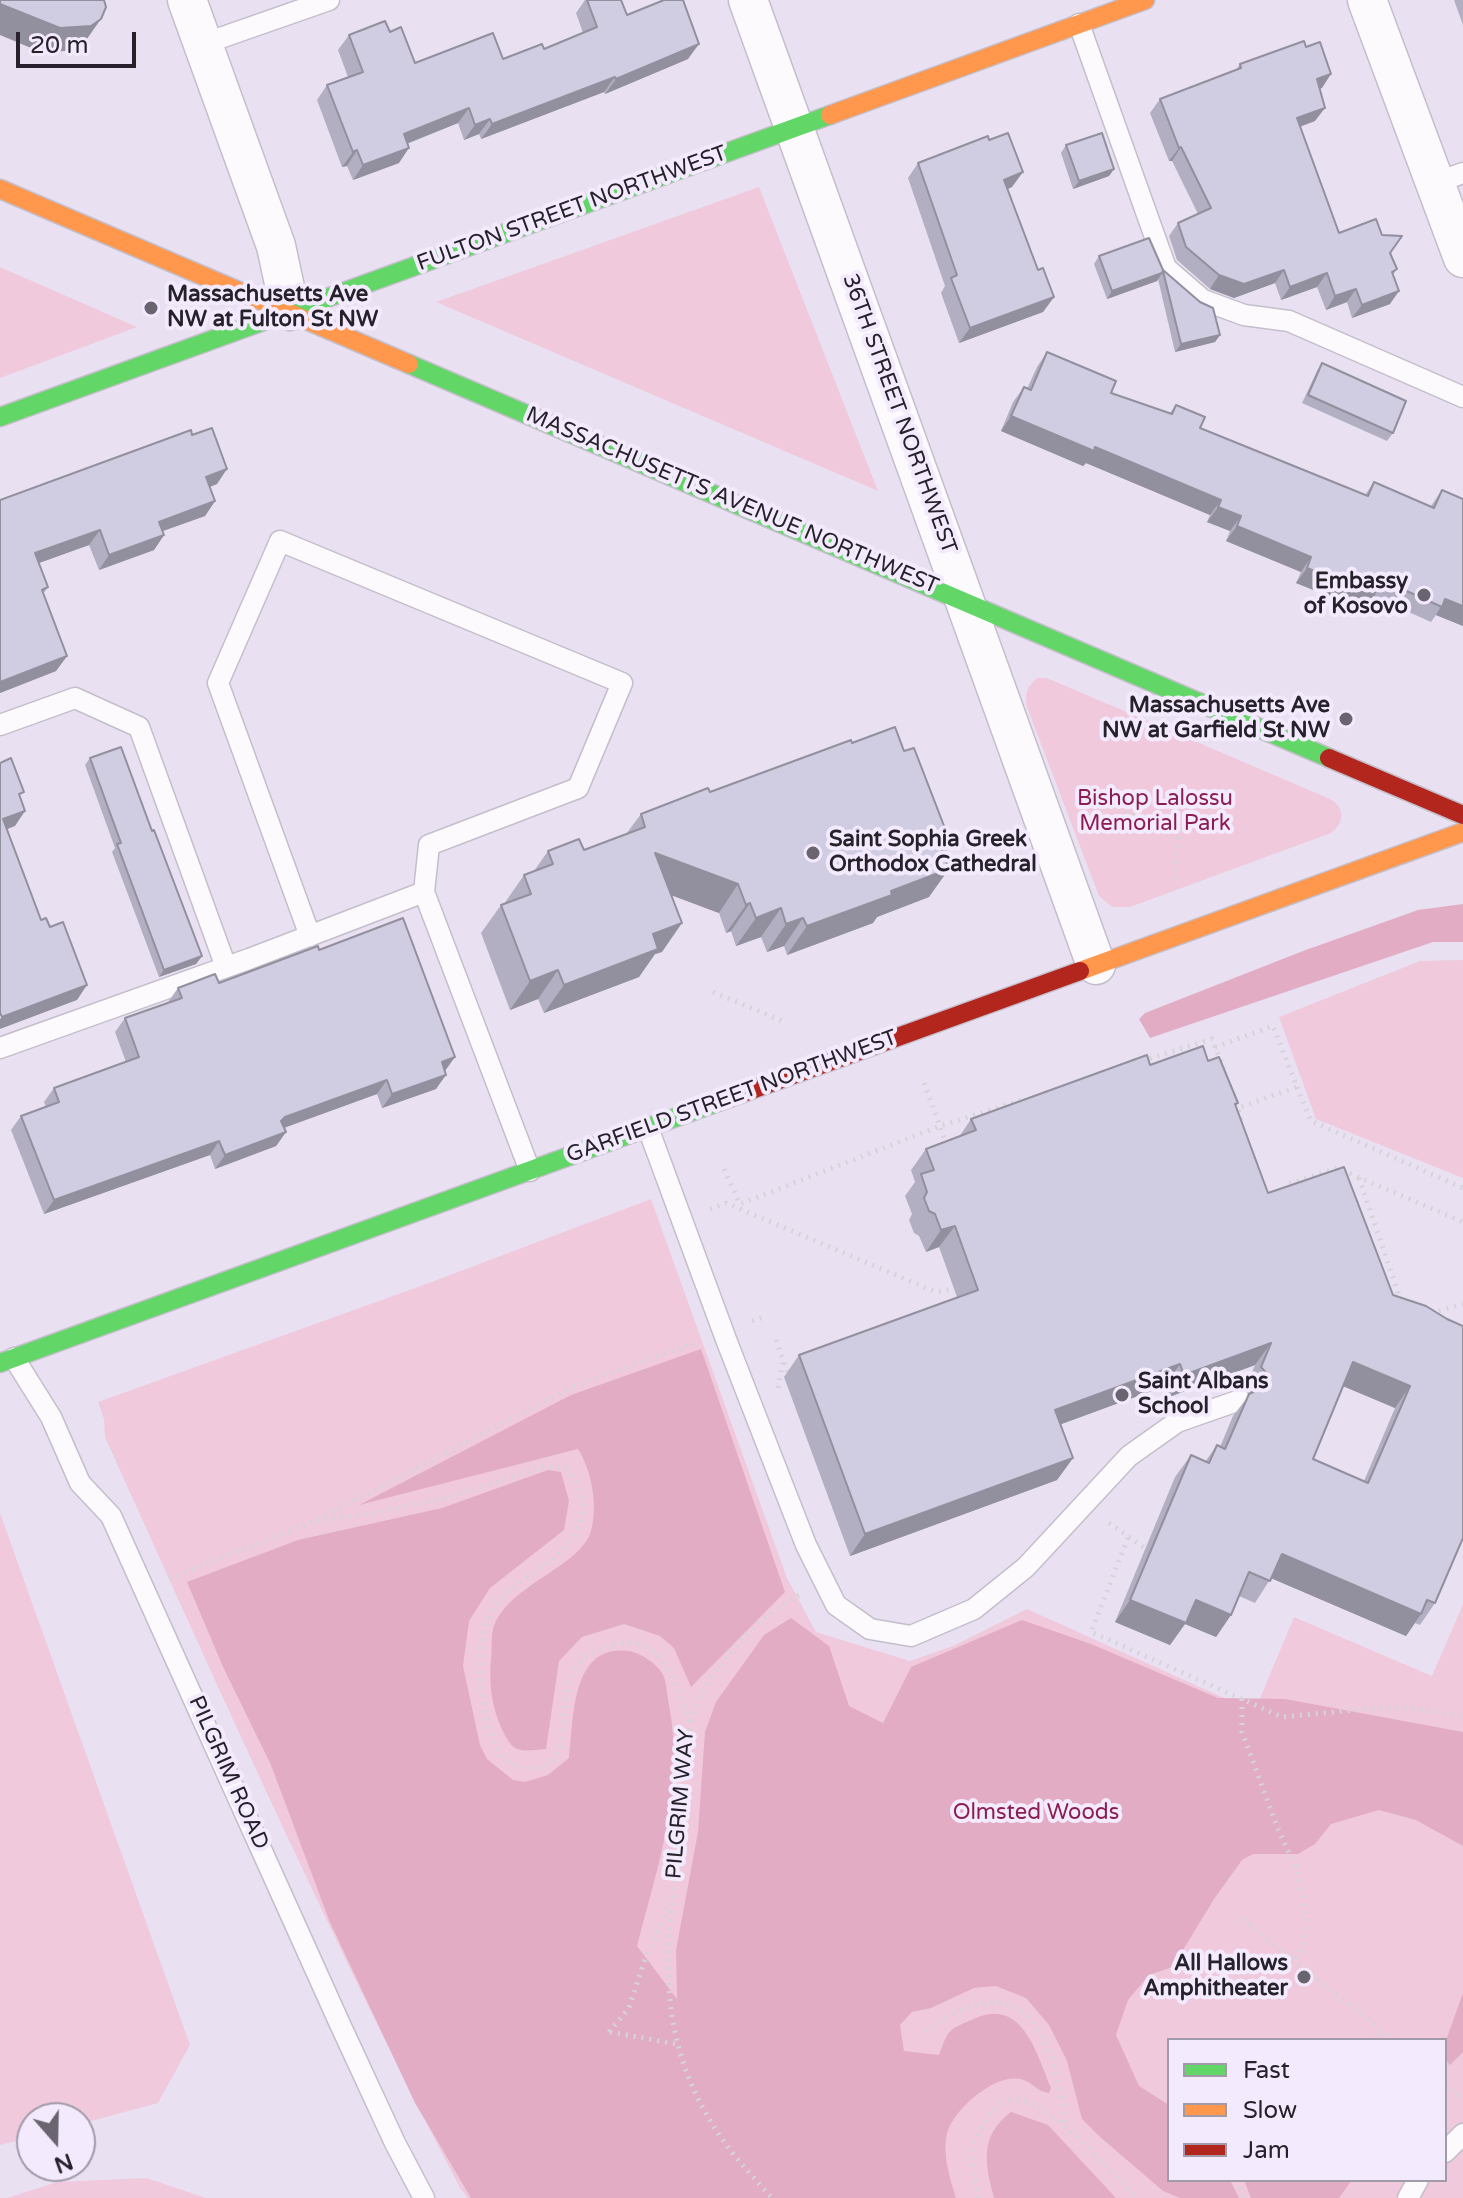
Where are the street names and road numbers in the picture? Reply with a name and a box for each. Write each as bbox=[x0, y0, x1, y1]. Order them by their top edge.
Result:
street label: FULTON STREET NORTHWEST bbox=[413, 141, 731, 277]
street label: 36TH STREET NORTHWEST bbox=[836, 270, 962, 558]
street label: MASSACHUSETTS AVENUE NORTHWEST bbox=[522, 402, 942, 600]
street label: GARFIELD STREET NORTHWEST bbox=[563, 1025, 901, 1169]
street label: PILGRIM ROAD bbox=[182, 1692, 274, 1854]
street label: PILGRIM WAY bbox=[661, 1728, 701, 1880]

